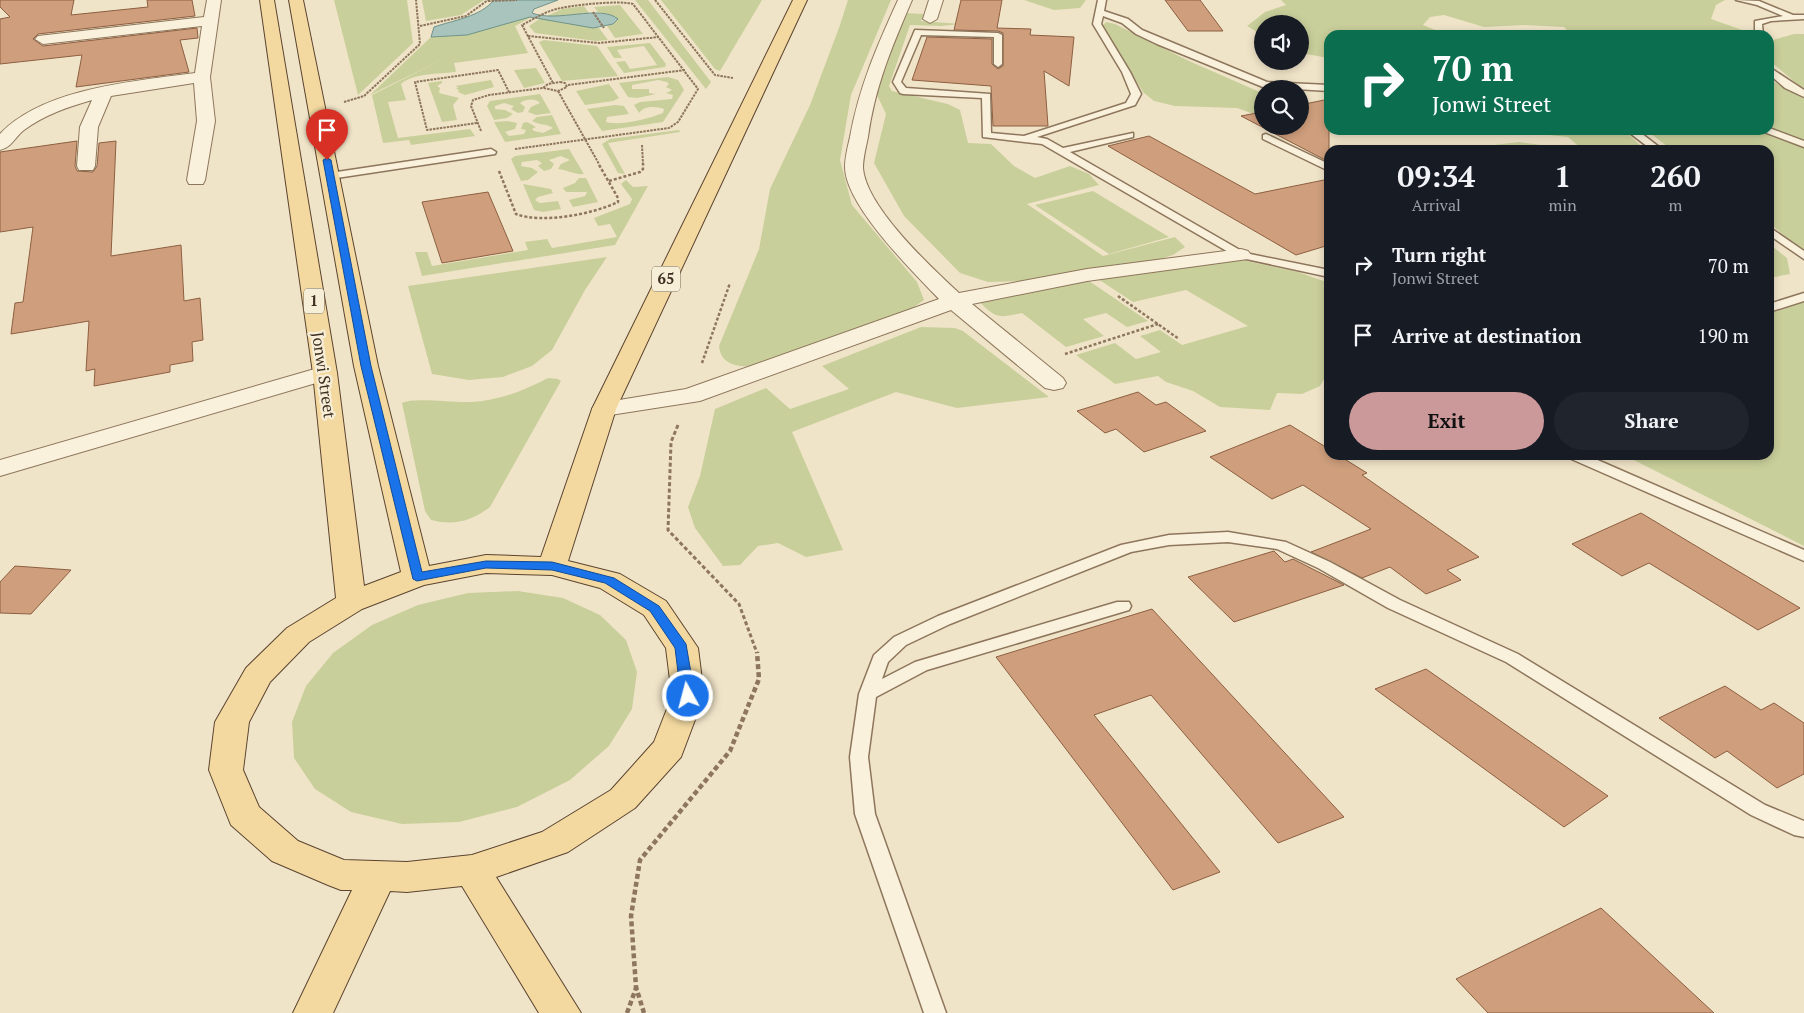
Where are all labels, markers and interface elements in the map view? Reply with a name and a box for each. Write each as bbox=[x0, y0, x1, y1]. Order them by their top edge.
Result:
map controls bbox=[1254, 15, 1309, 135]
button: sound bbox=[1254, 15, 1309, 70]
text: 70 m bbox=[1432, 45, 1513, 91]
icon: right bbox=[1349, 50, 1414, 115]
button: search bbox=[1254, 80, 1309, 135]
text: Jonwi Street bbox=[1432, 89, 1551, 118]
pin bbox=[306, 109, 348, 160]
icon: arrive bbox=[313, 116, 341, 144]
text: 09:34 bbox=[1397, 156, 1475, 196]
text: 1 bbox=[1554, 156, 1571, 196]
text: 260 bbox=[1650, 156, 1701, 196]
text: Arrival bbox=[1412, 194, 1461, 216]
text: min bbox=[1549, 194, 1577, 216]
text: m bbox=[1668, 194, 1682, 216]
text: Turn right bbox=[1392, 242, 1486, 267]
icon: right bbox=[1349, 251, 1377, 279]
text: 70 m bbox=[1708, 253, 1749, 278]
road number: 65 bbox=[652, 266, 680, 292]
text: Jonwi Street bbox=[1392, 267, 1479, 289]
road number: 1 bbox=[304, 288, 324, 314]
icon: arrive bbox=[1349, 321, 1377, 349]
text: Arrive at destination bbox=[1392, 323, 1581, 348]
text: 190 m bbox=[1698, 323, 1749, 348]
street label: Jonwi Street bbox=[307, 330, 341, 420]
button: Exit bbox=[1349, 392, 1544, 450]
button: Share bbox=[1554, 392, 1749, 450]
position arrow bbox=[661, 669, 713, 721]

